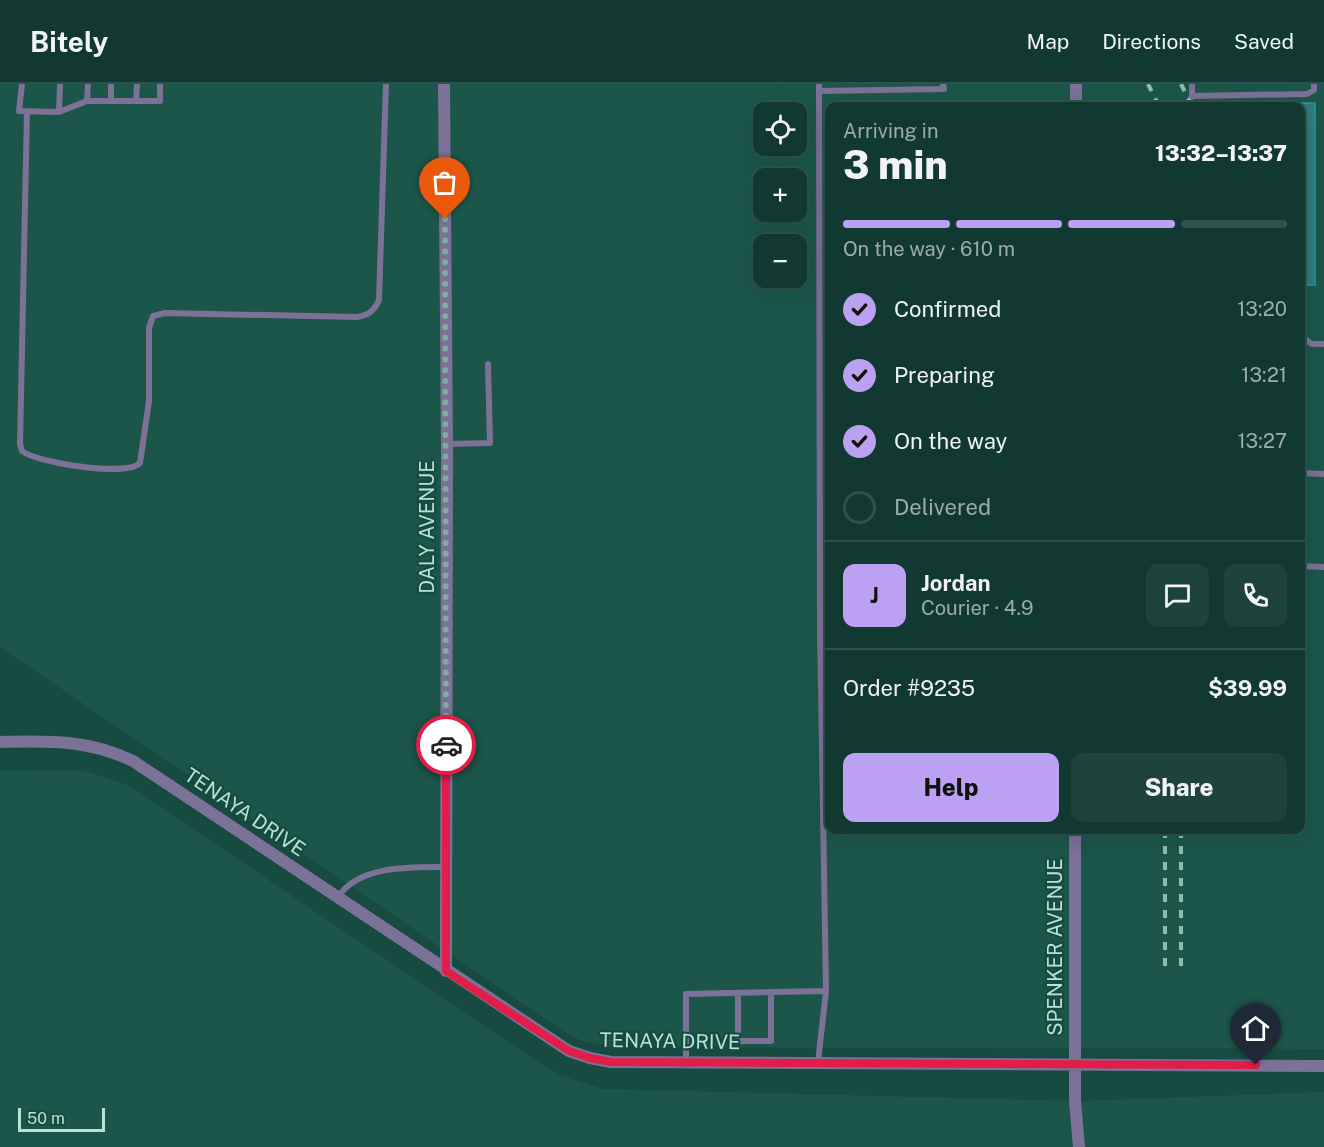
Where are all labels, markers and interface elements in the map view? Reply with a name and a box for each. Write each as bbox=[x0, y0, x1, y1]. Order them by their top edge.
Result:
text: Bitely bbox=[30, 25, 108, 58]
text: Map bbox=[1027, 29, 1069, 54]
text: Directions bbox=[1102, 29, 1201, 54]
text: Saved bbox=[1234, 29, 1294, 54]
map controls bbox=[753, 102, 807, 288]
button: locate bbox=[753, 102, 807, 156]
text: Arriving in bbox=[843, 119, 938, 143]
text: 13:32–13:37 bbox=[1155, 140, 1287, 166]
text: 3 min bbox=[843, 142, 948, 188]
pin bbox=[419, 157, 470, 219]
icon: bag bbox=[428, 166, 461, 199]
button: + bbox=[753, 168, 807, 222]
button: − bbox=[753, 234, 807, 288]
text: On the way · 610 m bbox=[843, 237, 1015, 261]
icon: check bbox=[843, 293, 876, 326]
text: Confirmed bbox=[894, 296, 1001, 322]
text: 13:20 bbox=[1237, 297, 1287, 321]
icon: check bbox=[843, 359, 876, 392]
text: Preparing bbox=[894, 362, 995, 388]
text: 13:21 bbox=[1241, 363, 1287, 387]
icon: check bbox=[843, 425, 876, 458]
text: On the way bbox=[894, 428, 1007, 454]
text: 13:27 bbox=[1237, 429, 1287, 453]
street label: DALY AVENUE bbox=[415, 460, 439, 594]
text: Delivered bbox=[894, 494, 991, 520]
button: chat bbox=[1146, 564, 1209, 627]
button: phone bbox=[1224, 564, 1287, 627]
text: Jordan bbox=[921, 570, 990, 596]
text: J bbox=[870, 582, 879, 608]
text: Courier · 4.9 bbox=[921, 596, 1033, 620]
text: Order #9235 bbox=[843, 675, 975, 701]
text: $39.99 bbox=[1208, 675, 1287, 701]
courier bbox=[416, 715, 476, 775]
icon: car bbox=[430, 729, 463, 762]
button: Help bbox=[843, 753, 1059, 822]
button: Share bbox=[1071, 753, 1287, 822]
street label: TENAYA DRIVE bbox=[180, 763, 310, 861]
street label: SPENKER AVENUE bbox=[1043, 858, 1067, 1036]
pin bbox=[1230, 1003, 1281, 1065]
icon: home bbox=[1239, 1012, 1272, 1045]
street label: TENAYA DRIVE bbox=[599, 1028, 741, 1054]
scale bar bbox=[18, 1105, 105, 1132]
text: 50 m bbox=[27, 1109, 65, 1128]

